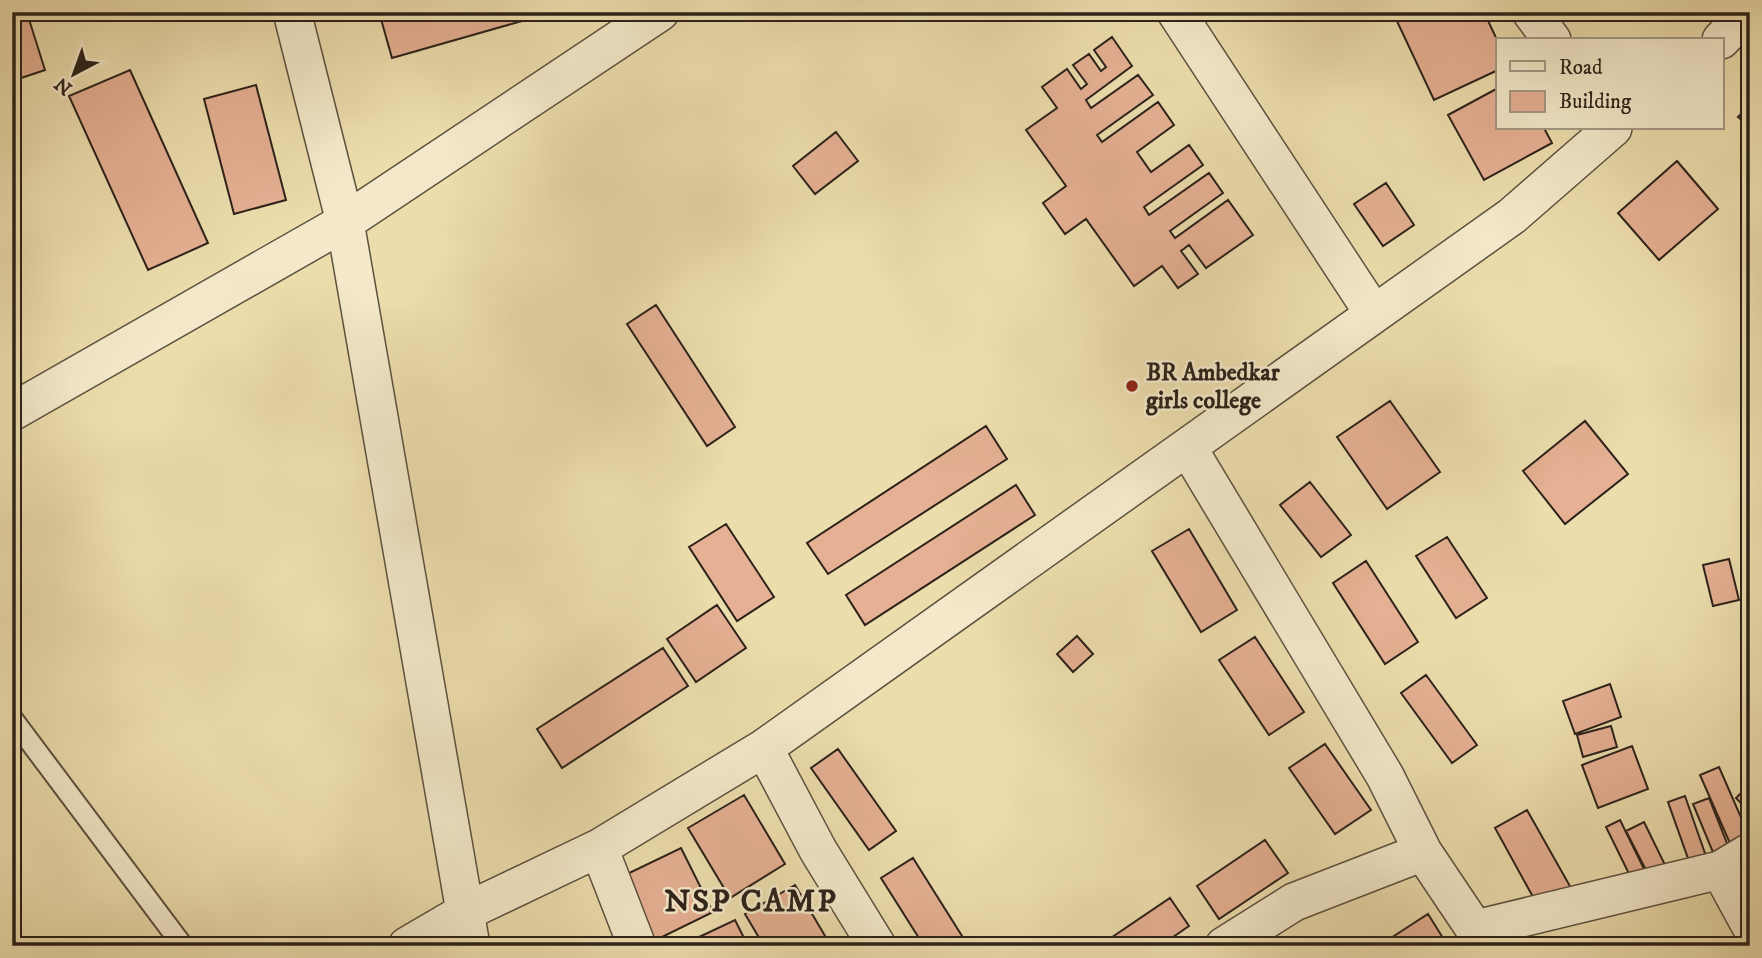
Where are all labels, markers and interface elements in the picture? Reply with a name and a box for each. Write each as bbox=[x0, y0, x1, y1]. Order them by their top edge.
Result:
north arrow bbox=[38, 38, 108, 108]
legend bbox=[1496, 38, 1724, 130]
text: Road bbox=[1559, 55, 1603, 81]
text: N bbox=[50, 72, 77, 99]
text: Building bbox=[1559, 89, 1632, 115]
place label: BR Ambedkar girls college bbox=[1145, 358, 1281, 416]
marker: BR Ambedkar girls college bbox=[1124, 378, 1140, 394]
district label: NSP CAMP bbox=[664, 882, 838, 922]

